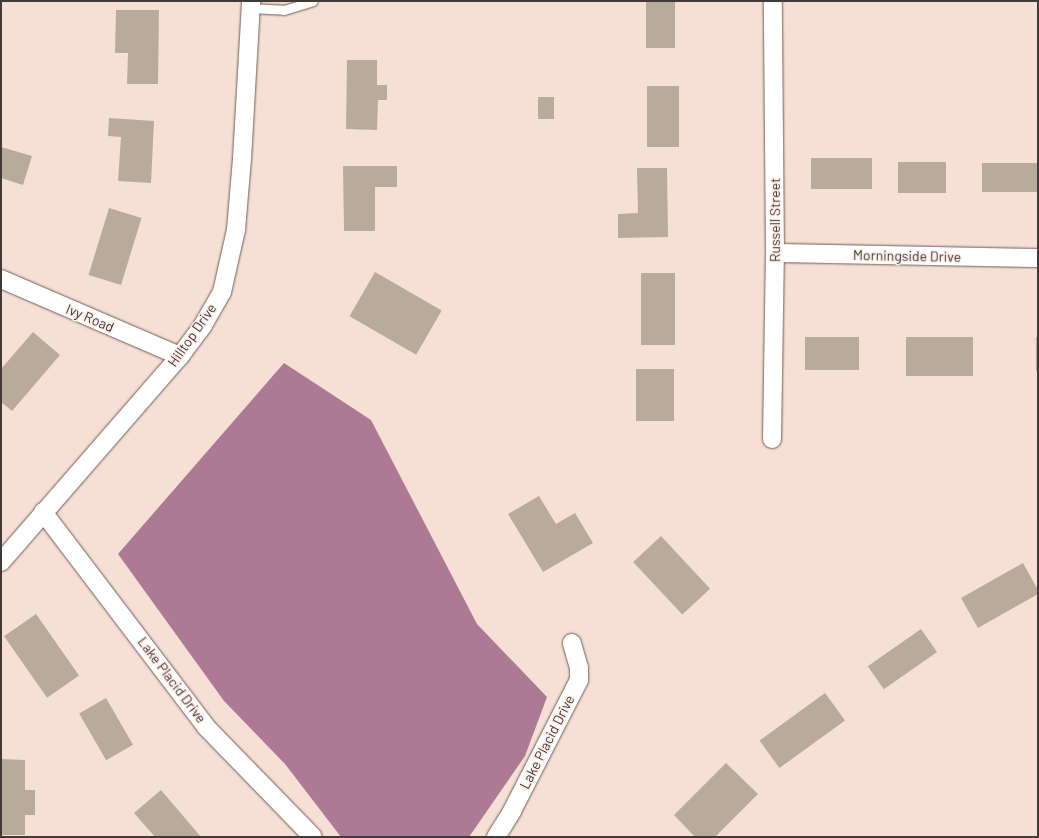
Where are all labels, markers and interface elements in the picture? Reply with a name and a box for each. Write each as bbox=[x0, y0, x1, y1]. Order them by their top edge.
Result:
street label: Russell Street bbox=[767, 178, 783, 262]
street label: Morningside Drive bbox=[853, 247, 961, 265]
street label: Ivy Road bbox=[63, 300, 117, 336]
street label: Hilltop Drive bbox=[164, 300, 220, 370]
street label: Lake Placid Drive bbox=[134, 634, 210, 726]
street label: Lake Placid Drive bbox=[516, 692, 578, 792]

